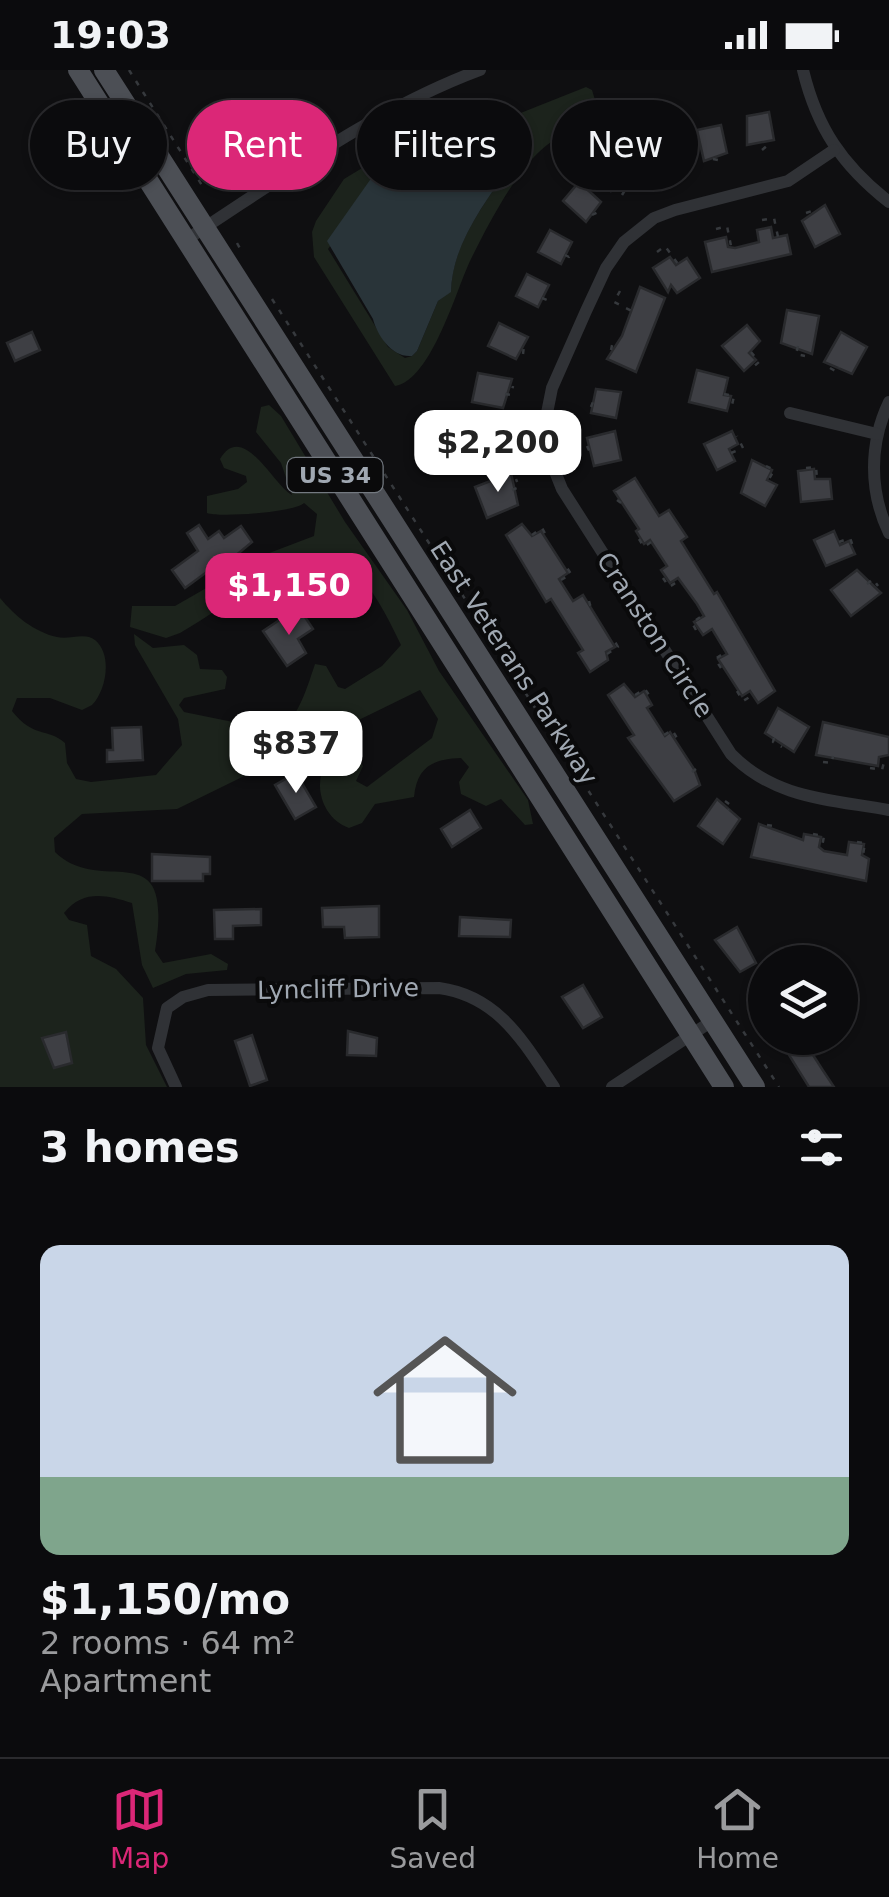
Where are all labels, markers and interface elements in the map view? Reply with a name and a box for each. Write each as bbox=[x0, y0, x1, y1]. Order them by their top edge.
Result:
text: 19:03 bbox=[50, 13, 171, 57]
chip: Buy bbox=[30, 100, 167, 190]
chip: Rent bbox=[187, 100, 337, 190]
chip: Filters bbox=[357, 100, 532, 190]
chip: New bbox=[552, 100, 698, 190]
pin: $2,200 bbox=[417, 410, 579, 495]
text: $2,200 bbox=[436, 423, 560, 461]
road number: US 34 bbox=[288, 458, 382, 492]
street label: East Veterans Parkway bbox=[424, 536, 604, 790]
street label: Cranston Circle bbox=[591, 547, 719, 723]
pin: $1,150 bbox=[208, 553, 370, 638]
text: $1,150 bbox=[227, 566, 351, 604]
pin: $837 bbox=[237, 711, 355, 796]
text: $837 bbox=[251, 724, 341, 762]
map controls bbox=[748, 945, 858, 1055]
button: layers bbox=[748, 945, 858, 1055]
street label: Lyncliff Drive bbox=[257, 973, 419, 1005]
icon: filters bbox=[794, 1120, 849, 1175]
text: 3 homes bbox=[40, 1123, 240, 1172]
icon: home bbox=[355, 1310, 535, 1490]
text: $1,150/mo bbox=[40, 1575, 290, 1624]
text: 2 rooms · 64 m² bbox=[40, 1624, 295, 1662]
text: Apartment bbox=[40, 1662, 211, 1700]
tab: Map bbox=[110, 1782, 169, 1875]
tab: Saved bbox=[389, 1782, 476, 1875]
tab: Home bbox=[696, 1782, 779, 1875]

